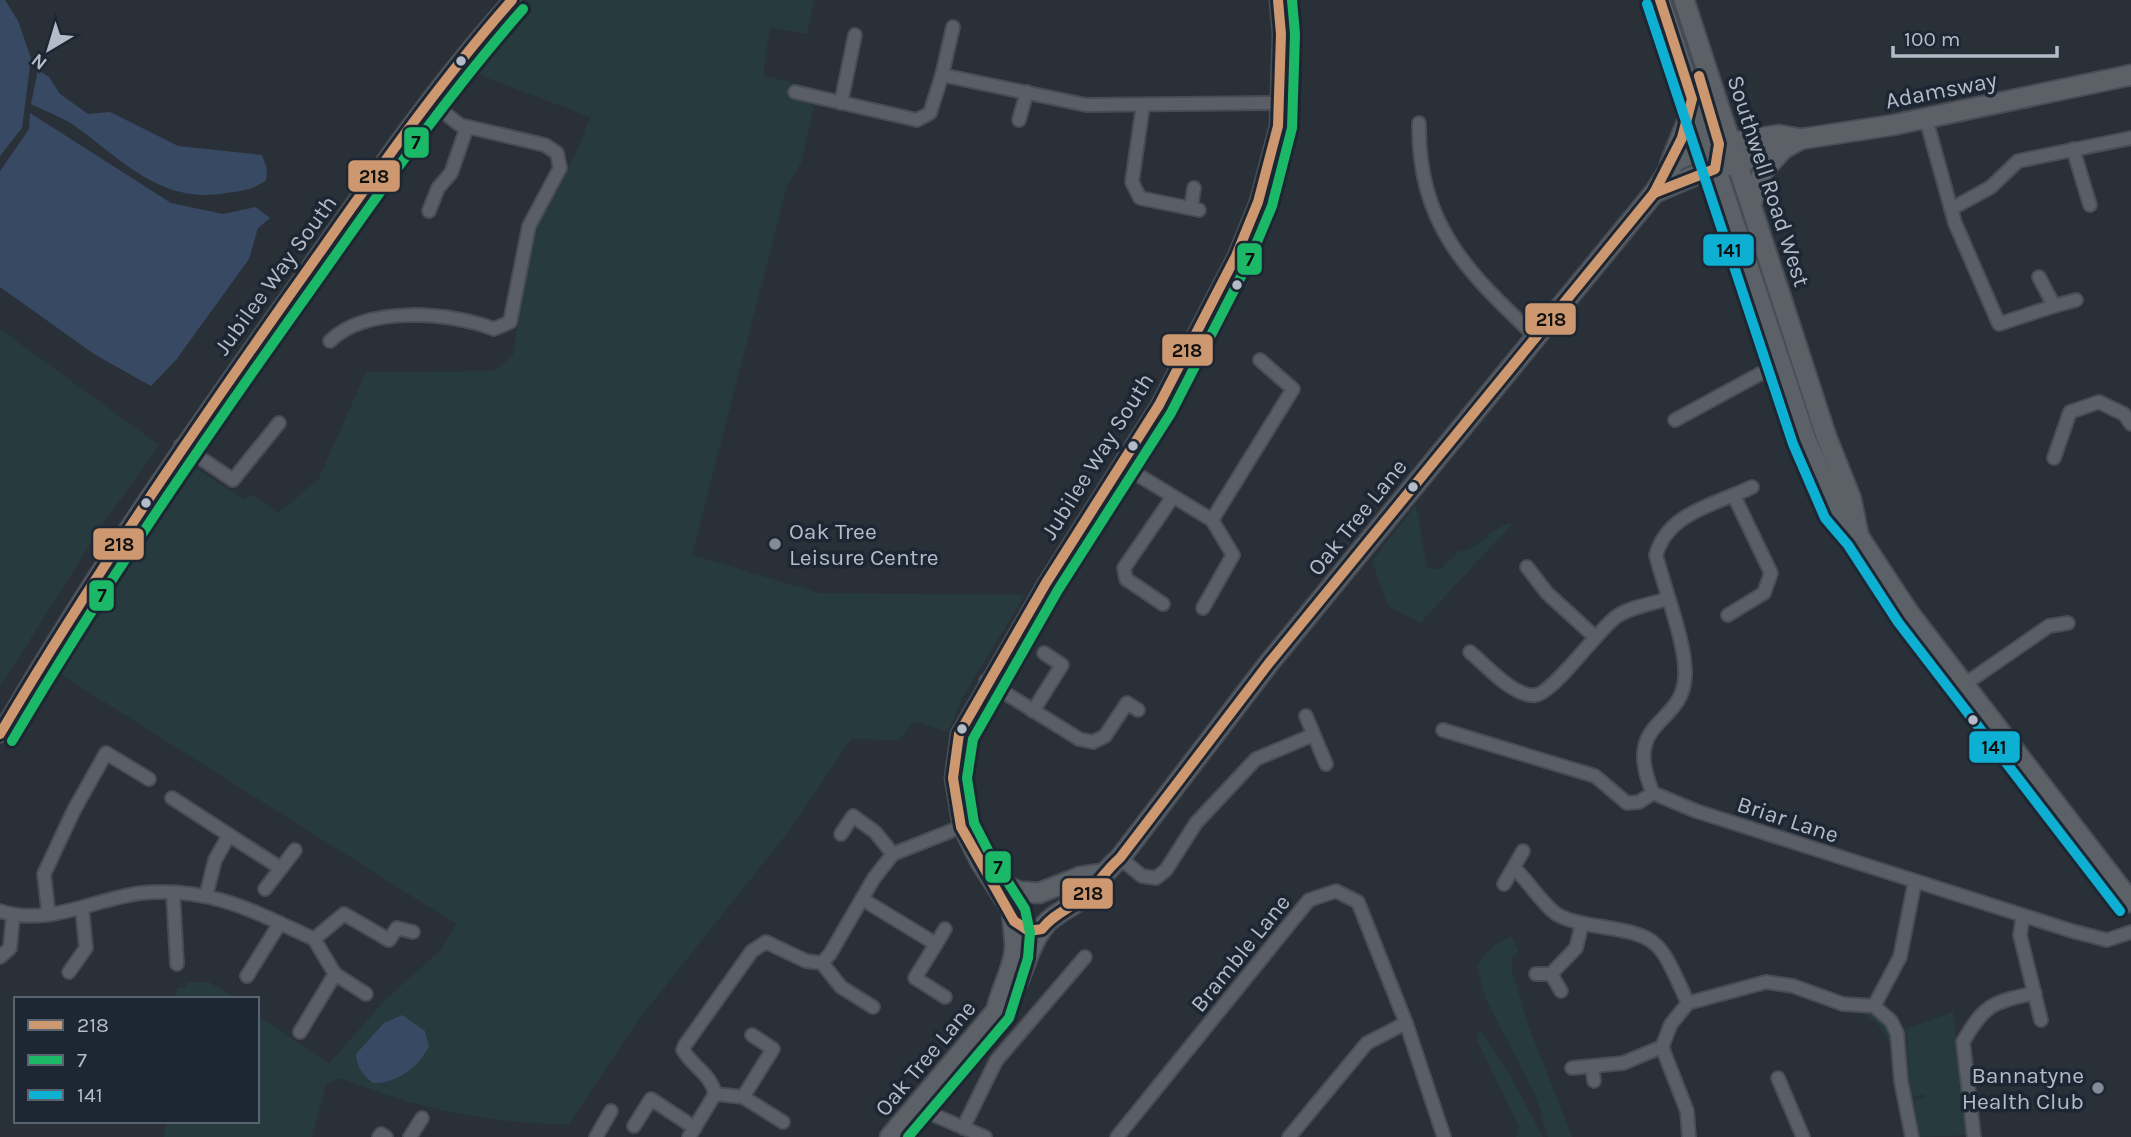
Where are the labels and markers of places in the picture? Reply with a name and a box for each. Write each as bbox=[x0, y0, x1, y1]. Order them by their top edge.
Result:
unlabelled marker bbox=[454, 54, 468, 68]
unlabelled marker bbox=[1230, 278, 1244, 292]
unlabelled marker bbox=[1126, 439, 1140, 453]
unlabelled marker bbox=[1406, 480, 1420, 494]
unlabelled marker bbox=[139, 496, 153, 510]
place label: Oak Tree Leisure Centre bbox=[789, 518, 939, 571]
marker: Oak Tree Leisure Centre bbox=[767, 536, 783, 552]
unlabelled marker bbox=[1966, 713, 1980, 727]
unlabelled marker bbox=[955, 722, 969, 736]
place label: Bannatyne Health Club bbox=[1962, 1062, 2084, 1115]
marker: Bannatyne Health Club bbox=[2090, 1080, 2106, 1096]

